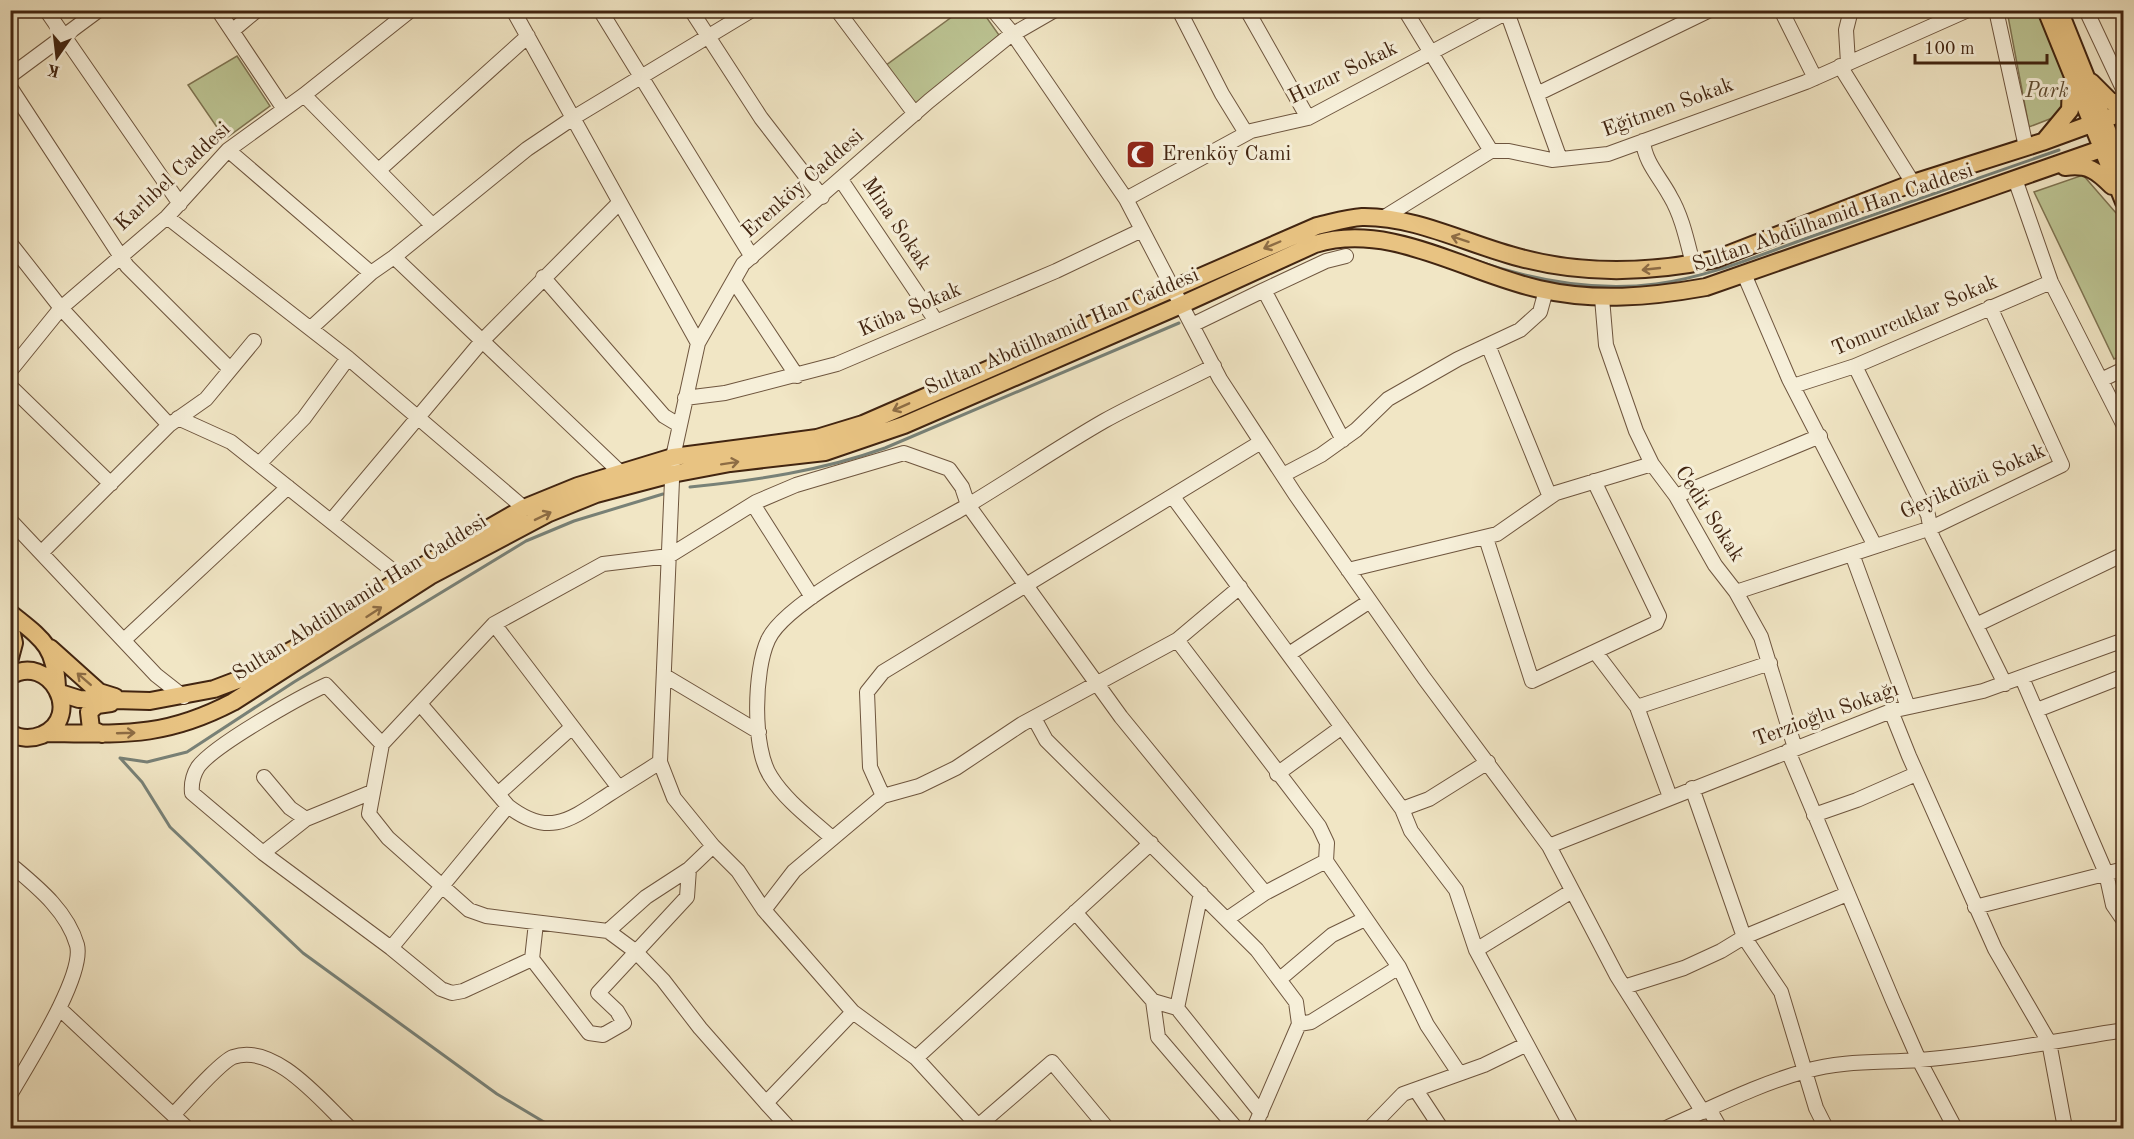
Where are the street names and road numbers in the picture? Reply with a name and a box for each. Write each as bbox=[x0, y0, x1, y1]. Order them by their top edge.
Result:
street label: Huzur Sokak bbox=[1285, 38, 1401, 108]
street label: Eğitmen Sokak bbox=[1600, 74, 1737, 141]
street label: Karlıbel Caddesi bbox=[111, 119, 235, 235]
street label: Erenköy Caddesi bbox=[738, 126, 868, 242]
street label: Sultan Abdülhamid Han Caddesi bbox=[1690, 160, 1976, 276]
street label: Mina Sokak bbox=[858, 174, 935, 274]
street label: Sultan Abdülhamid Han Caddesi bbox=[922, 265, 1202, 399]
street label: Tomurcuklar Sokak bbox=[1829, 272, 2001, 360]
street label: Küba Sokak bbox=[855, 279, 965, 341]
street label: Geyikdüzü Sokak bbox=[1897, 441, 2049, 523]
street label: Cedit Sokak bbox=[1670, 462, 1748, 566]
street label: Sultan Abdülhamid Han Caddesi bbox=[229, 511, 491, 685]
street label: Terzioğlu Sokağı bbox=[1751, 679, 1901, 751]

